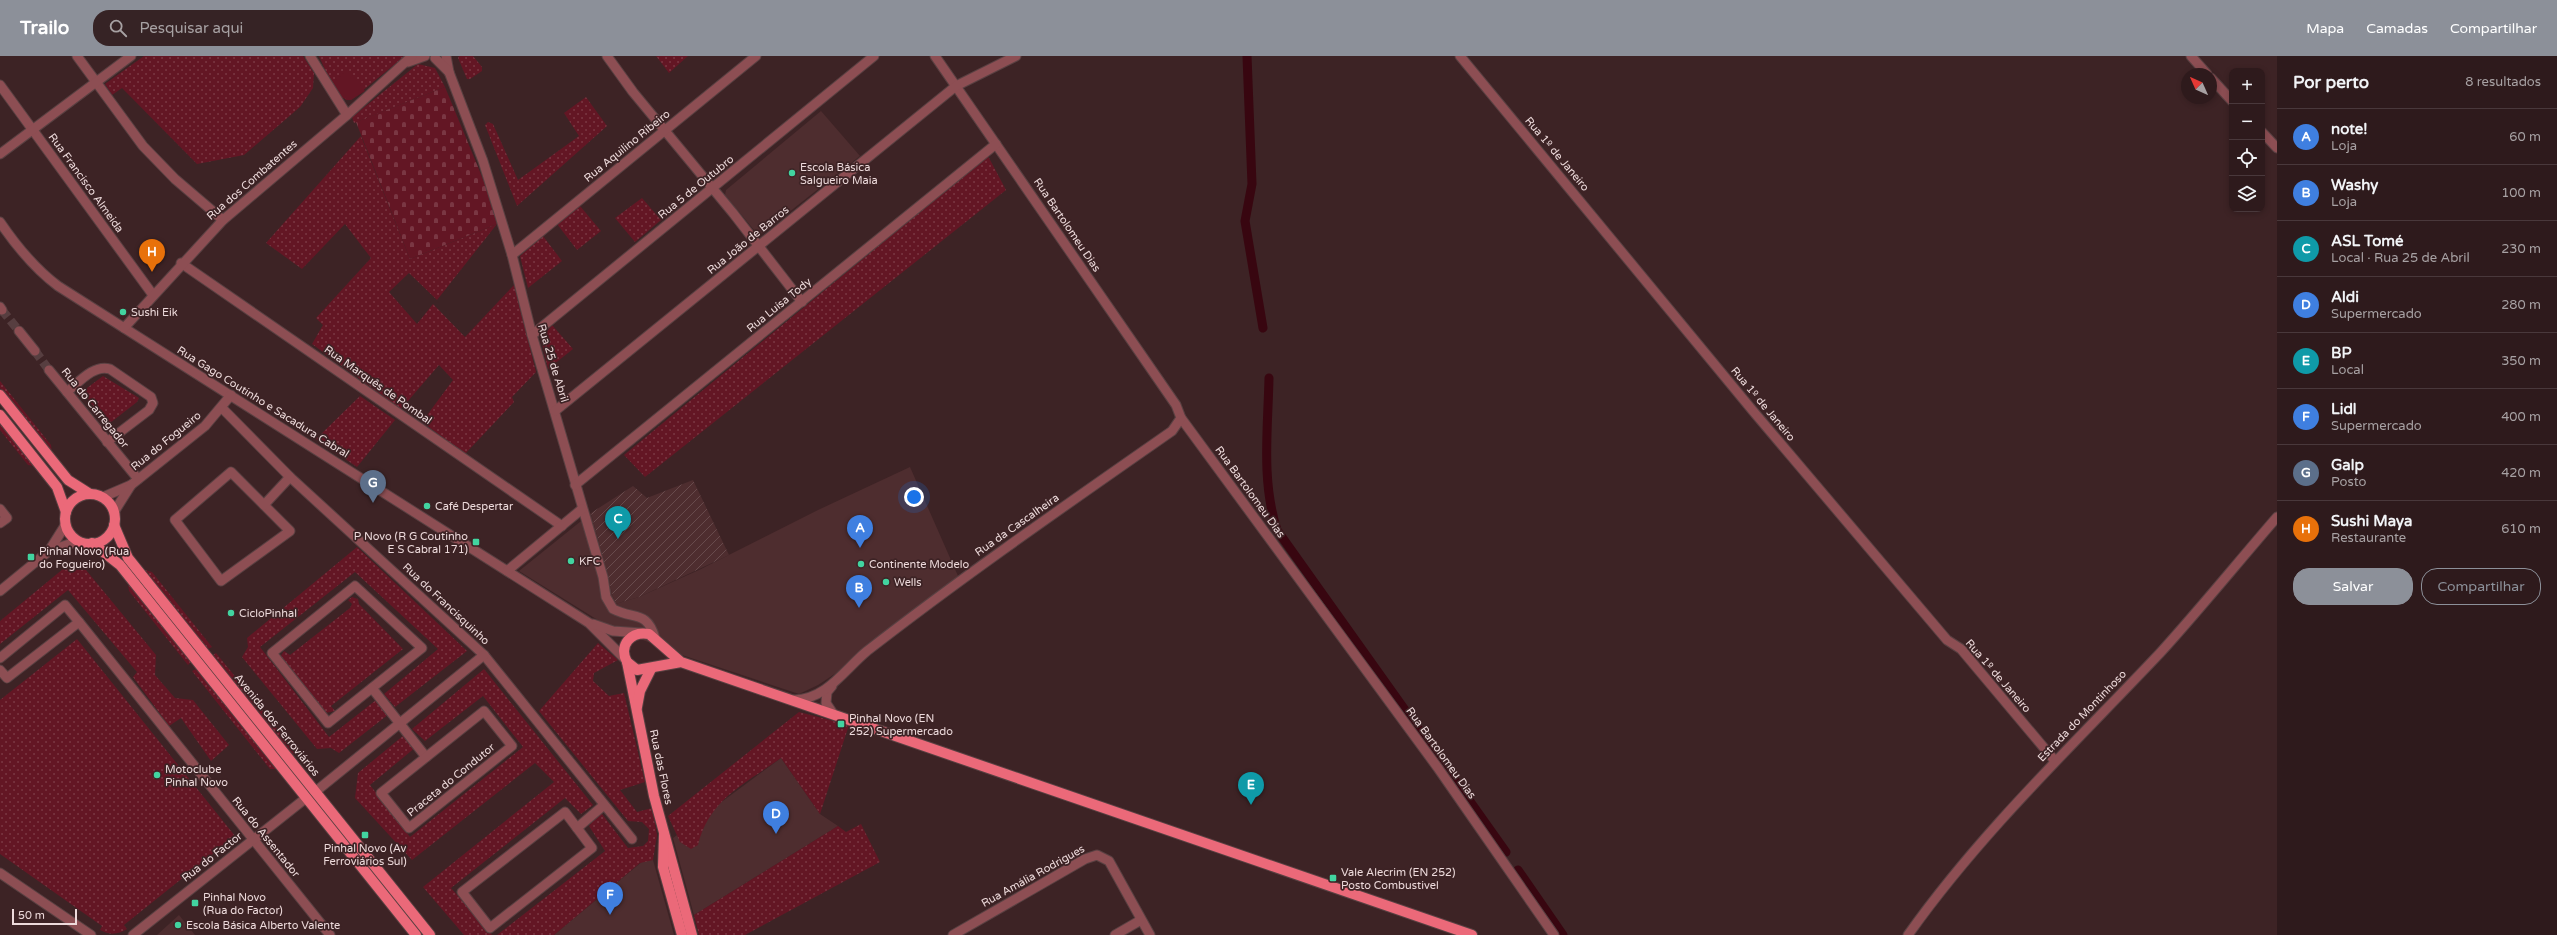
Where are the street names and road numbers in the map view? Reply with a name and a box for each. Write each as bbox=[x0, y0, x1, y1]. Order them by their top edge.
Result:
street label: Rua Aquilino Ribeiro bbox=[581, 107, 673, 185]
street label: Rua 1º de Janeiro bbox=[1522, 114, 1592, 194]
street label: Rua Francisco Almeida bbox=[46, 131, 126, 235]
street label: Rua dos Combatentes bbox=[204, 137, 300, 223]
street label: Rua 5 de Outubro bbox=[656, 152, 737, 221]
street label: Rua Bartolomeu Dias bbox=[1031, 176, 1103, 274]
street label: Rua João de Barros bbox=[705, 203, 791, 277]
street label: Rua Luísa Tody bbox=[744, 275, 814, 335]
street label: Rua 25 de Abril bbox=[535, 322, 571, 404]
street label: Rua Gago Coutinho e Sacadura Cabral bbox=[175, 343, 351, 461]
street label: Rua Marquês de Pombal bbox=[322, 343, 434, 427]
street label: Rua 1º de Janeiro bbox=[1728, 364, 1798, 444]
street label: Rua do Carregador bbox=[59, 365, 132, 451]
street label: Rua do Fogueiro bbox=[128, 409, 204, 473]
street label: Rua Bartolomeu Dias bbox=[1212, 444, 1288, 540]
street label: Rua da Cascalheira bbox=[973, 491, 1061, 559]
street label: Rua do Francisquinho bbox=[400, 560, 492, 648]
street label: Rua 1º de Janeiro bbox=[1963, 637, 2034, 715]
street label: Estrada do Montinhoso bbox=[2035, 667, 2129, 764]
street label: Avenida dos Ferroviários bbox=[232, 671, 322, 779]
street label: Rua Bartolomeu Dias bbox=[1403, 705, 1479, 801]
street label: Rua das Flores bbox=[647, 728, 675, 806]
street label: Praceta do Condutor bbox=[405, 740, 498, 819]
street label: Rua do Assentador bbox=[230, 794, 303, 880]
street label: Rua do Factor bbox=[179, 829, 245, 885]
street label: Rua Amália Rodrigues bbox=[979, 842, 1087, 910]

